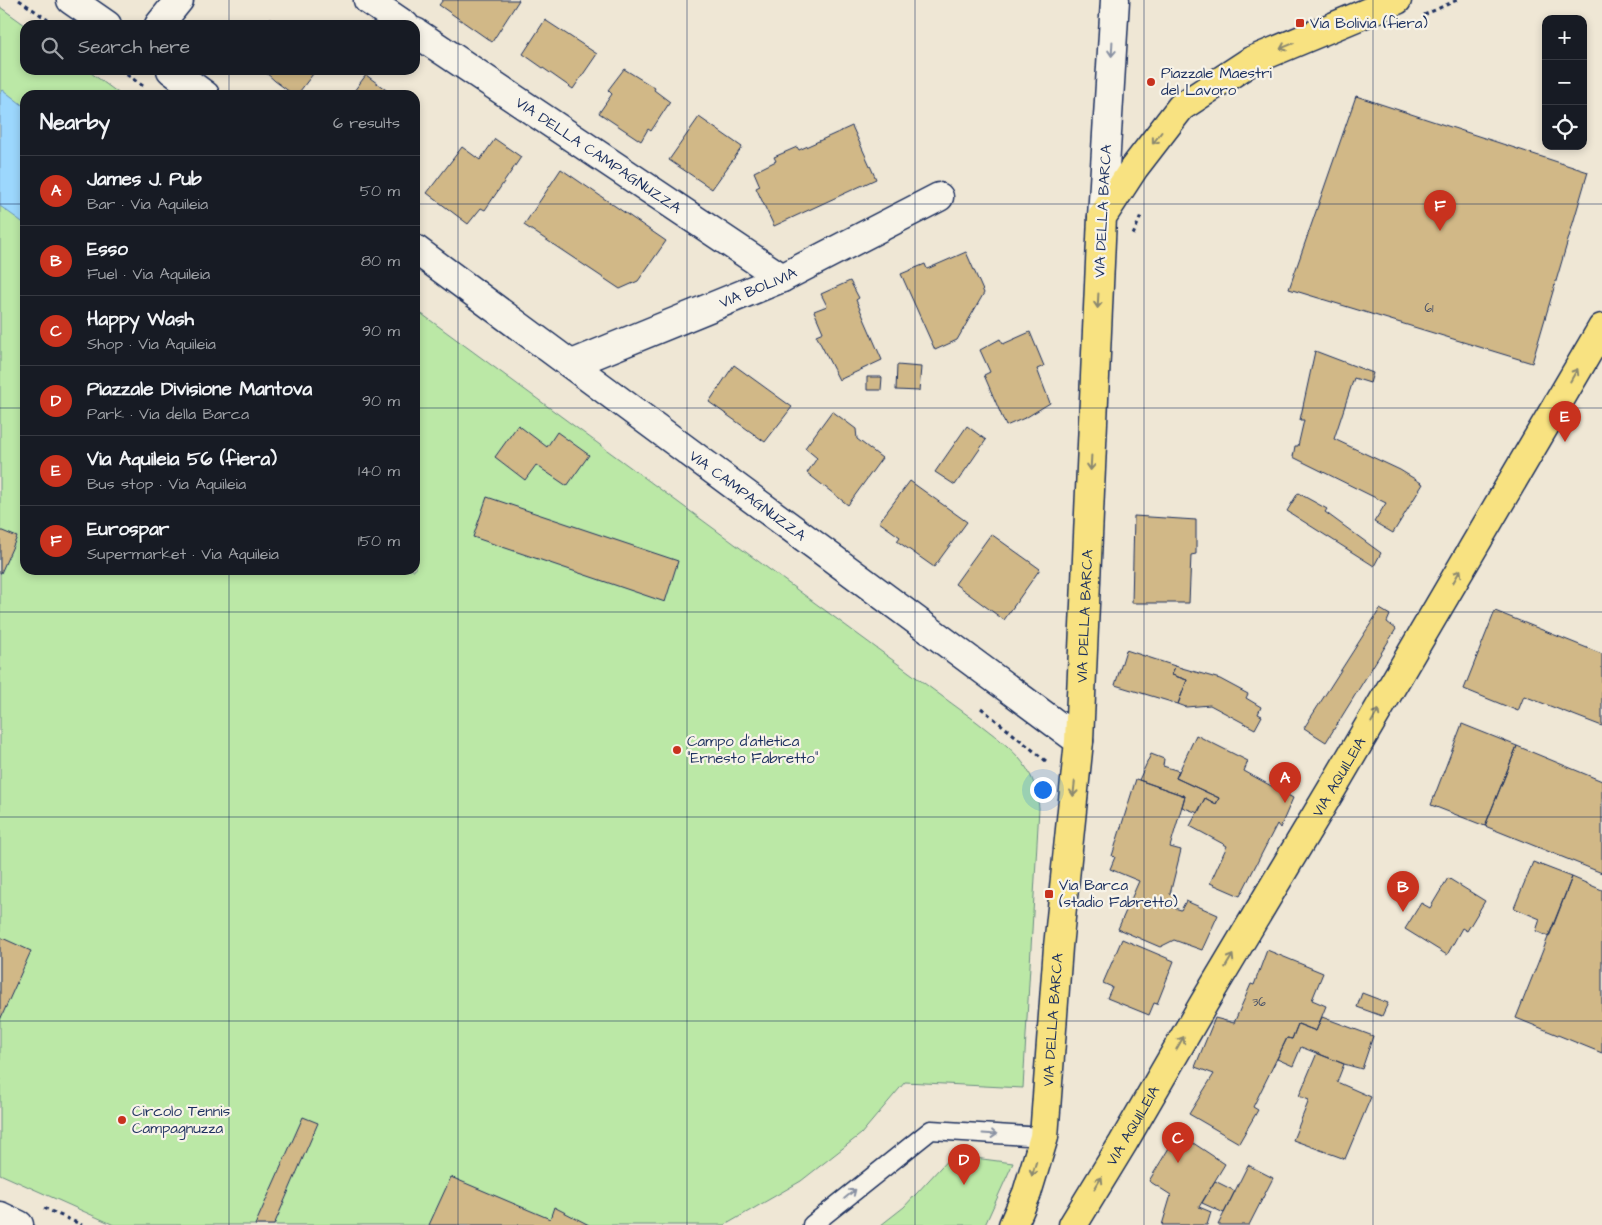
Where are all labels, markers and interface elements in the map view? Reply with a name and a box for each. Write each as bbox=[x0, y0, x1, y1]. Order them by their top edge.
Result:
place label: Via Bolivia (fiera) bbox=[1310, 13, 1428, 34]
map controls bbox=[1542, 15, 1587, 150]
button: + bbox=[1542, 15, 1587, 60]
marker: Via Bolivia (fiera) bbox=[1294, 17, 1306, 29]
search box bbox=[20, 20, 420, 75]
icon: search bbox=[38, 34, 66, 62]
text: Search here bbox=[78, 34, 190, 61]
one-way arrow bbox=[1108, 40, 1117, 56]
one-way arrow bbox=[1280, 41, 1295, 51]
button: − bbox=[1542, 60, 1587, 105]
place label: Piazzale Maestri del Lavoro bbox=[1161, 63, 1272, 101]
marker: Piazzale Maestri del Lavoro bbox=[1145, 76, 1157, 88]
street label: VIA DELLA CAMPAGNUZZA bbox=[512, 92, 686, 218]
button: locate bbox=[1542, 105, 1587, 150]
text: Nearby bbox=[40, 108, 110, 137]
text: 6 results bbox=[333, 112, 400, 134]
one-way arrow bbox=[1152, 131, 1162, 145]
street label: VIA DELLA BARCA bbox=[1089, 143, 1117, 278]
text: James J. Pub bbox=[87, 166, 202, 193]
text: A bbox=[51, 180, 61, 202]
text: 50 m bbox=[360, 180, 400, 202]
pin: F bbox=[1424, 190, 1456, 231]
text: Bar · Via Aquileia bbox=[87, 193, 208, 215]
text: Esso bbox=[87, 236, 128, 263]
text: B bbox=[50, 250, 62, 272]
text: 80 m bbox=[361, 250, 400, 272]
street label: VIA BOLIVIA bbox=[716, 262, 801, 313]
text: Fuel · Via Aquileia bbox=[87, 263, 210, 285]
one-way arrow bbox=[1093, 292, 1103, 309]
house number: 61 bbox=[1424, 300, 1434, 317]
text: Happy Wash bbox=[87, 306, 194, 333]
text: C bbox=[50, 320, 62, 342]
text: 90 m bbox=[362, 320, 400, 342]
text: Shop · Via Aquileia bbox=[87, 333, 216, 355]
one-way arrow bbox=[1570, 369, 1580, 383]
text: Piazzale Divisione Mantova bbox=[87, 376, 312, 403]
text: D bbox=[51, 390, 61, 412]
text: 90 m bbox=[362, 390, 400, 412]
pin: E bbox=[1549, 401, 1581, 442]
text: Park · Via della Barca bbox=[87, 403, 249, 425]
street label: VIA CAMPAGNUZZA bbox=[685, 445, 811, 546]
text: Via Aquileia 56 (fiera) bbox=[87, 446, 277, 473]
one-way arrow bbox=[1086, 455, 1096, 471]
text: E bbox=[51, 460, 61, 482]
text: 140 m bbox=[358, 460, 400, 482]
text: Bus stop · Via Aquileia bbox=[87, 473, 246, 495]
text: Eurospar bbox=[87, 516, 169, 543]
text: F bbox=[50, 530, 62, 552]
text: 150 m bbox=[358, 530, 400, 552]
text: Supermarket · Via Aquileia bbox=[87, 543, 279, 565]
street label: VIA DELLA BARCA bbox=[1071, 549, 1098, 683]
one-way arrow bbox=[1452, 569, 1462, 583]
one-way arrow bbox=[1370, 710, 1380, 724]
place label: Campo d'atletica "Ernesto Fabretto" bbox=[687, 731, 819, 769]
street label: VIA AQUILEIA bbox=[1307, 733, 1371, 821]
marker: Campo d'atletica "Ernesto Fabretto" bbox=[671, 744, 683, 756]
pin: A bbox=[1269, 762, 1301, 803]
your location bbox=[1030, 777, 1056, 803]
one-way arrow bbox=[1069, 781, 1079, 797]
pin: B bbox=[1387, 871, 1419, 912]
place label: Via Barca (stadio Fabretto) bbox=[1059, 875, 1178, 913]
marker: Via Barca (stadio Fabretto) bbox=[1043, 888, 1055, 900]
street label: VIA DELLA BARCA bbox=[1037, 952, 1068, 1087]
one-way arrow bbox=[1223, 954, 1234, 968]
house number: 36 bbox=[1252, 994, 1266, 1011]
one-way arrow bbox=[1176, 1037, 1186, 1051]
street label: VIA AQUILEIA bbox=[1101, 1081, 1165, 1170]
place label: Circolo Tennis Campagnuzza bbox=[132, 1101, 231, 1140]
marker: Circolo Tennis Campagnuzza bbox=[116, 1114, 128, 1126]
pin: C bbox=[1162, 1122, 1194, 1163]
one-way arrow bbox=[981, 1129, 997, 1138]
pin: D bbox=[948, 1144, 980, 1185]
one-way arrow bbox=[1029, 1161, 1039, 1177]
one-way arrow bbox=[1094, 1177, 1104, 1191]
one-way arrow bbox=[843, 1189, 856, 1200]

